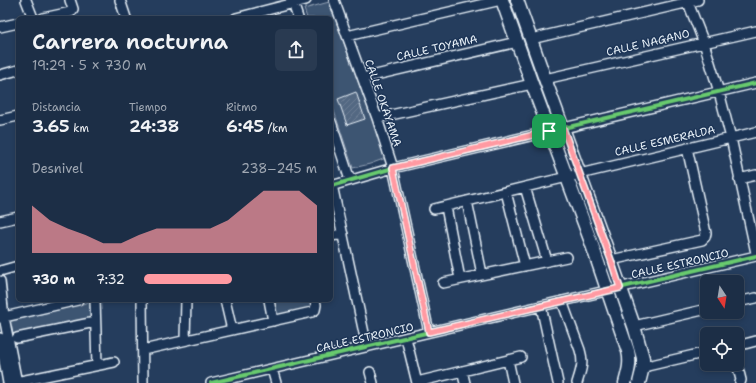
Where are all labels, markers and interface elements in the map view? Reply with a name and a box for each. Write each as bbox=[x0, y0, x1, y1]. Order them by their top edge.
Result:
street label: CALLE NAGANO bbox=[605, 26, 691, 60]
text: Carrera nocturna bbox=[32, 27, 228, 56]
button: share bbox=[275, 29, 317, 71]
street label: CALLE TOYAMA bbox=[395, 31, 479, 65]
text: 19:29 · 5 × 730 m bbox=[32, 57, 146, 74]
street label: CALLE OKAYAMA bbox=[361, 58, 405, 148]
text: Distancia bbox=[32, 100, 81, 115]
text: Tiempo bbox=[129, 100, 167, 115]
text: Ritmo bbox=[226, 100, 257, 115]
pin bbox=[532, 114, 566, 148]
text: 3.65 bbox=[32, 115, 70, 137]
text: 24:38 bbox=[129, 115, 180, 137]
text: 6:45 bbox=[226, 115, 264, 137]
icon: arrive bbox=[538, 120, 560, 142]
text: km bbox=[70, 121, 89, 136]
text: /km bbox=[264, 121, 287, 136]
street label: CALLE ESMERALDA bbox=[613, 122, 717, 160]
text: Desnivel bbox=[32, 160, 83, 177]
text: 238–245 m bbox=[241, 160, 317, 177]
street label: CALLE ESTRONCIO bbox=[630, 245, 730, 283]
text: 730 m bbox=[32, 271, 75, 288]
text: 7:32 bbox=[96, 271, 125, 288]
north arrow bbox=[700, 275, 744, 319]
map controls bbox=[700, 275, 744, 371]
street label: CALLE ESTRONCIO bbox=[315, 319, 415, 357]
button: locate bbox=[700, 327, 744, 371]

